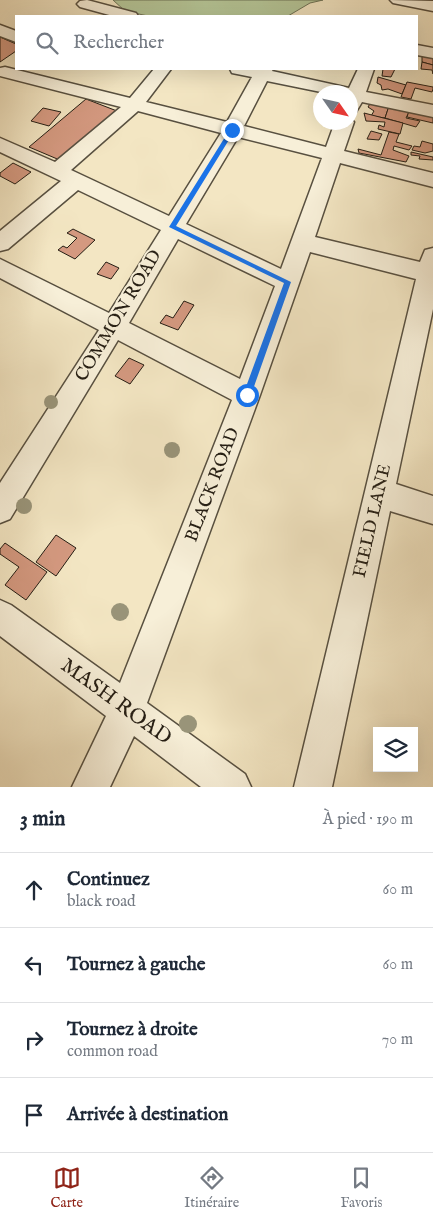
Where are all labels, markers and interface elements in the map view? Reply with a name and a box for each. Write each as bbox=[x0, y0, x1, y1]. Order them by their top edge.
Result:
search box bbox=[15, 15, 418, 70]
icon: search bbox=[33, 29, 61, 57]
text: Rechercher bbox=[73, 31, 164, 55]
north arrow bbox=[313, 85, 358, 130]
route end bbox=[221, 119, 244, 142]
street label: COMMON ROAD bbox=[71, 246, 167, 386]
route start bbox=[236, 384, 259, 407]
street label: BLACK ROAD bbox=[181, 424, 245, 546]
street label: FIELD LANE bbox=[349, 462, 397, 580]
street label: MASH ROAD bbox=[55, 653, 177, 751]
map controls bbox=[373, 727, 418, 772]
button: layers bbox=[373, 727, 418, 772]
text: 3 min bbox=[20, 806, 65, 833]
text: À pied · 190 m bbox=[323, 810, 413, 830]
text: Continuez bbox=[67, 868, 150, 892]
icon: ahead bbox=[20, 876, 48, 904]
text: 60 m bbox=[383, 880, 413, 900]
text: black road bbox=[67, 892, 136, 912]
icon: left bbox=[20, 951, 48, 979]
text: Tournez à gauche bbox=[67, 953, 206, 977]
text: 60 m bbox=[383, 955, 413, 975]
text: Tournez à droite bbox=[67, 1018, 198, 1042]
icon: right bbox=[20, 1026, 48, 1054]
text: 70 m bbox=[382, 1030, 413, 1050]
text: common road bbox=[67, 1042, 158, 1062]
icon: arrive bbox=[20, 1101, 48, 1129]
text: Arrivée à destination bbox=[67, 1103, 228, 1127]
tab: Carte bbox=[51, 1164, 83, 1212]
tab: Itinéraire bbox=[184, 1164, 239, 1212]
tab: Favoris bbox=[340, 1164, 382, 1212]

